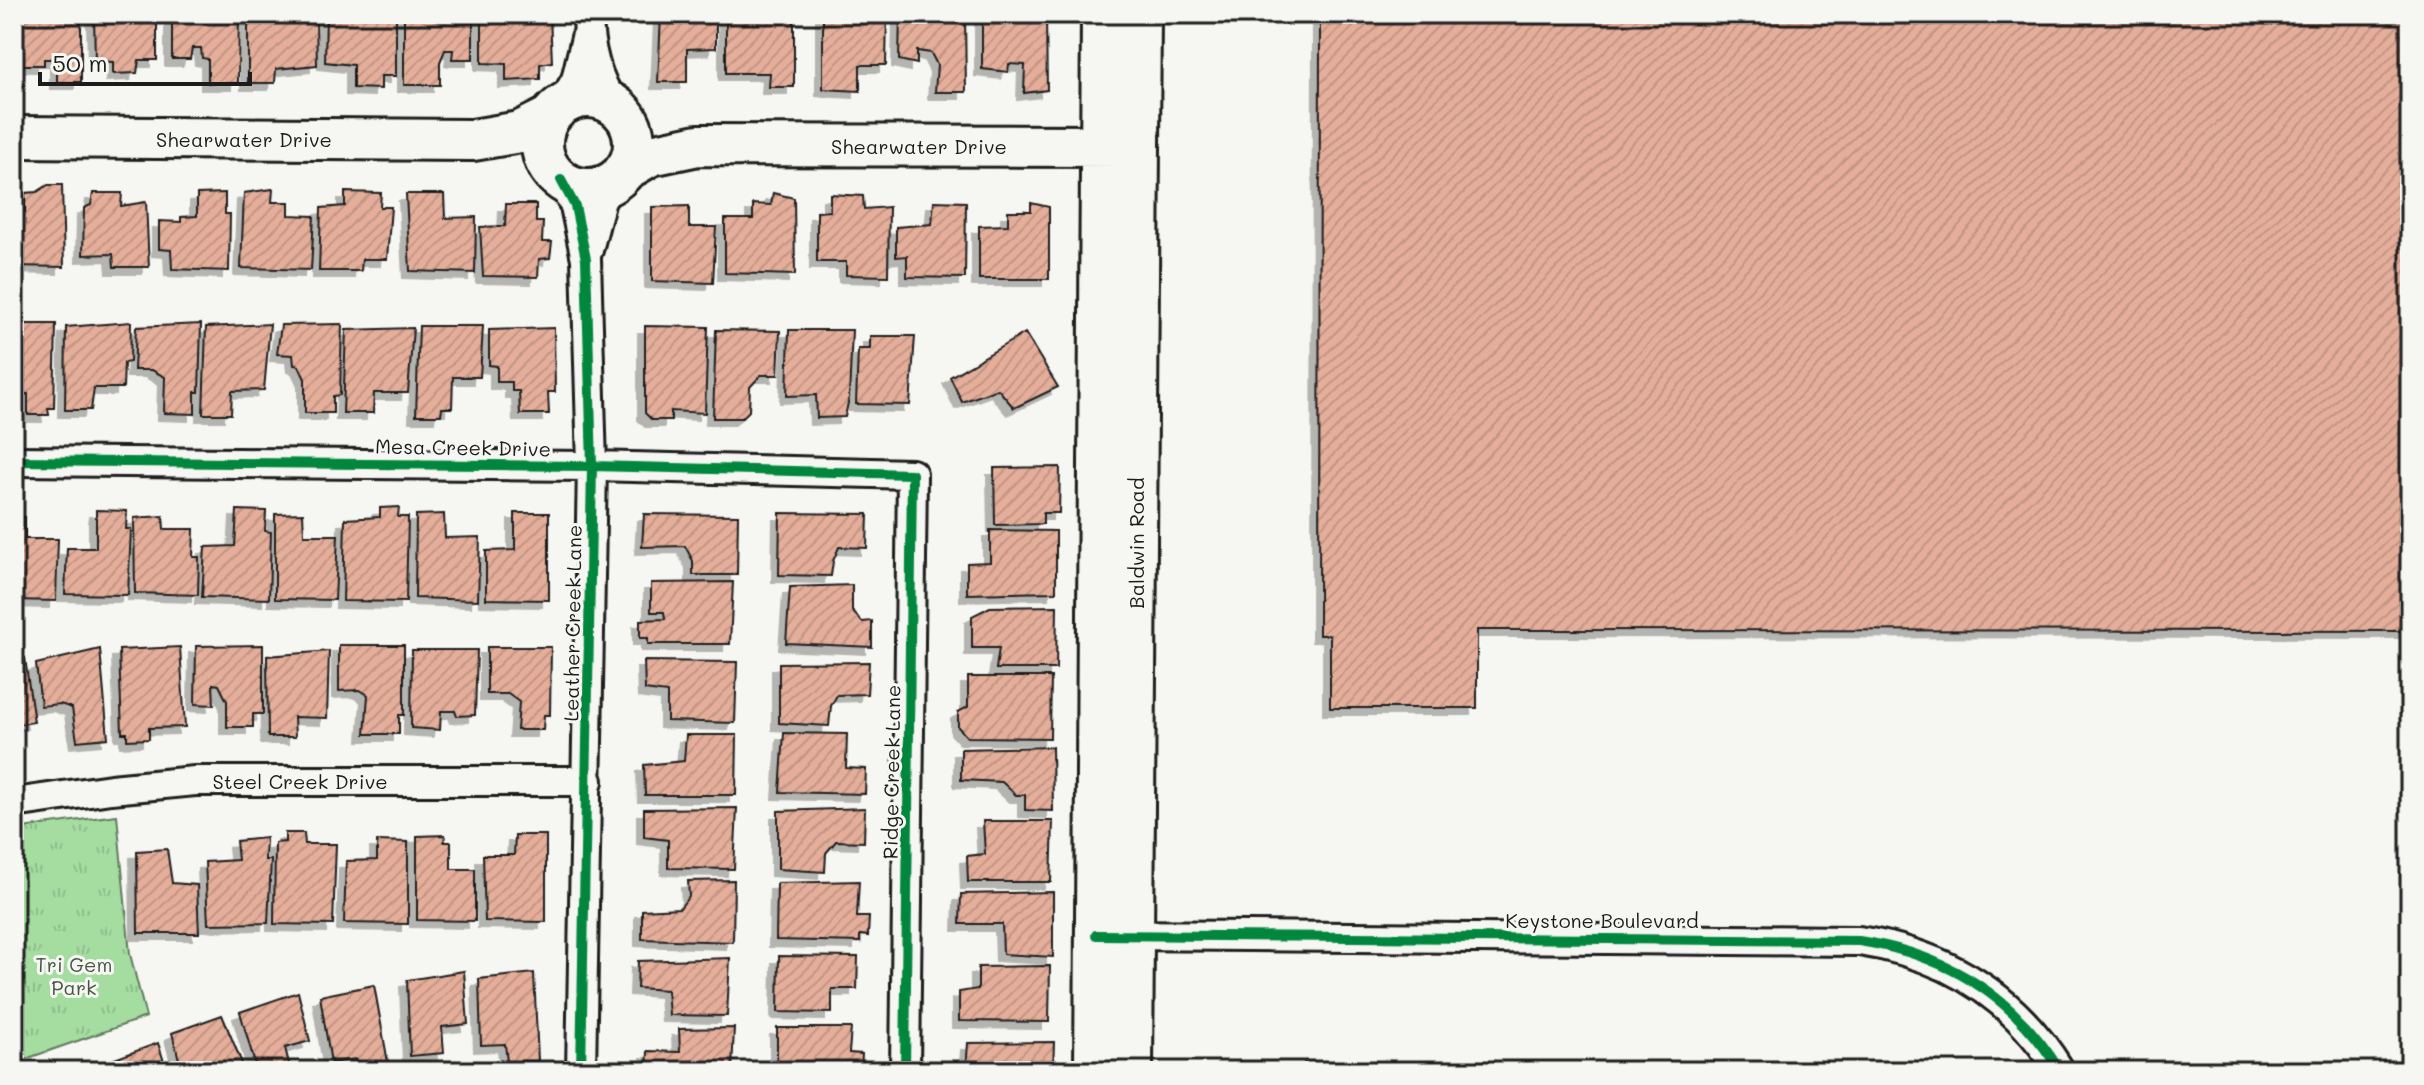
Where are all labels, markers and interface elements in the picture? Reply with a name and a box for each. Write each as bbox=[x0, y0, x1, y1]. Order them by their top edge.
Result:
scale bar bbox=[40, 36, 250, 86]
text: 50 m bbox=[52, 47, 108, 78]
street label: Shearwater Drive bbox=[156, 126, 332, 152]
street label: Shearwater Drive bbox=[831, 133, 1007, 159]
street label: Mesa Creek Drive bbox=[375, 432, 551, 462]
street label: Baldwin Road bbox=[1123, 477, 1149, 609]
street label: Leather Creek Lane bbox=[557, 524, 587, 722]
street label: Ridge Creek Lane bbox=[876, 685, 906, 859]
street label: Steel Creek Drive bbox=[212, 768, 388, 794]
street label: Keystone Boulevard bbox=[1505, 907, 1699, 933]
park label: Tri Gem Park bbox=[36, 951, 112, 1000]

